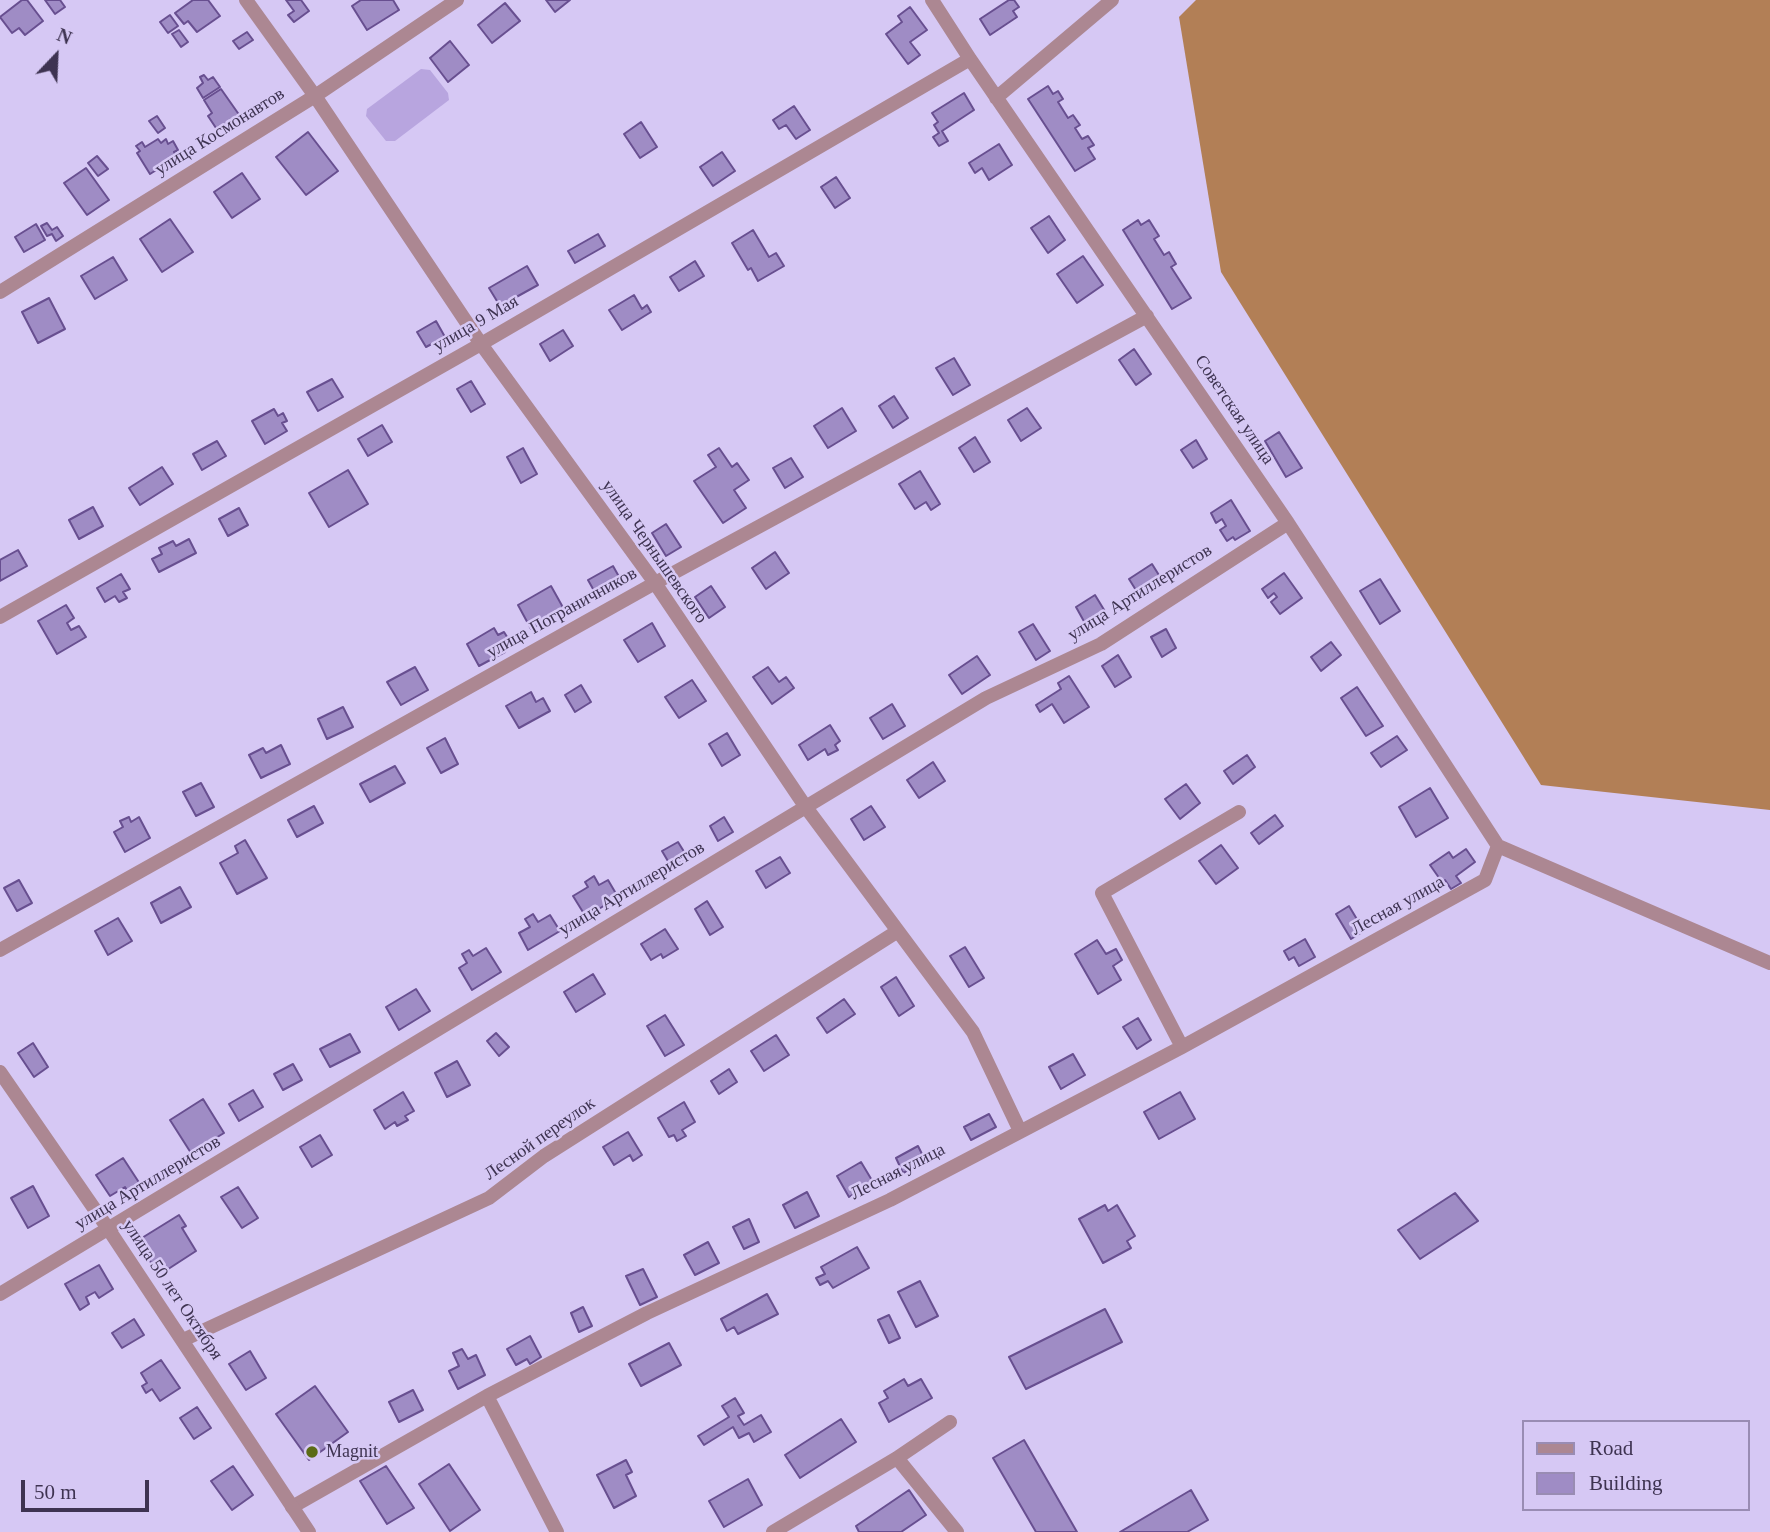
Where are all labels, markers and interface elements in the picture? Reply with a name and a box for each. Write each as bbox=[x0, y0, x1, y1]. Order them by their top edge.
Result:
north arrow bbox=[21, 21, 91, 91]
text: N bbox=[54, 24, 75, 49]
street label: улица Космонавтов bbox=[151, 83, 289, 181]
street label: улица 9 Мая bbox=[430, 291, 522, 357]
street label: Советская улица bbox=[1189, 351, 1279, 469]
street label: улица Чернышевского bbox=[596, 476, 712, 628]
street label: улица Артиллеристов bbox=[1064, 540, 1216, 646]
street label: улица Пограничников bbox=[483, 563, 641, 663]
street label: улица Артиллеристов bbox=[555, 837, 709, 941]
street label: Лесная улица bbox=[1348, 871, 1448, 941]
street label: Лесной переулок bbox=[480, 1093, 600, 1185]
street label: улица Артиллеристов bbox=[71, 1131, 225, 1235]
street label: Лесная улица bbox=[847, 1139, 949, 1205]
street label: улица 50 лет Октября bbox=[117, 1216, 227, 1364]
legend bbox=[1522, 1420, 1749, 1511]
text: Road bbox=[1589, 1436, 1633, 1460]
place label: Magnit bbox=[326, 1441, 378, 1463]
marker: Magnit bbox=[304, 1444, 320, 1460]
scale bar bbox=[24, 1466, 152, 1510]
text: Building bbox=[1589, 1471, 1663, 1495]
text: 50 m bbox=[34, 1480, 77, 1504]

